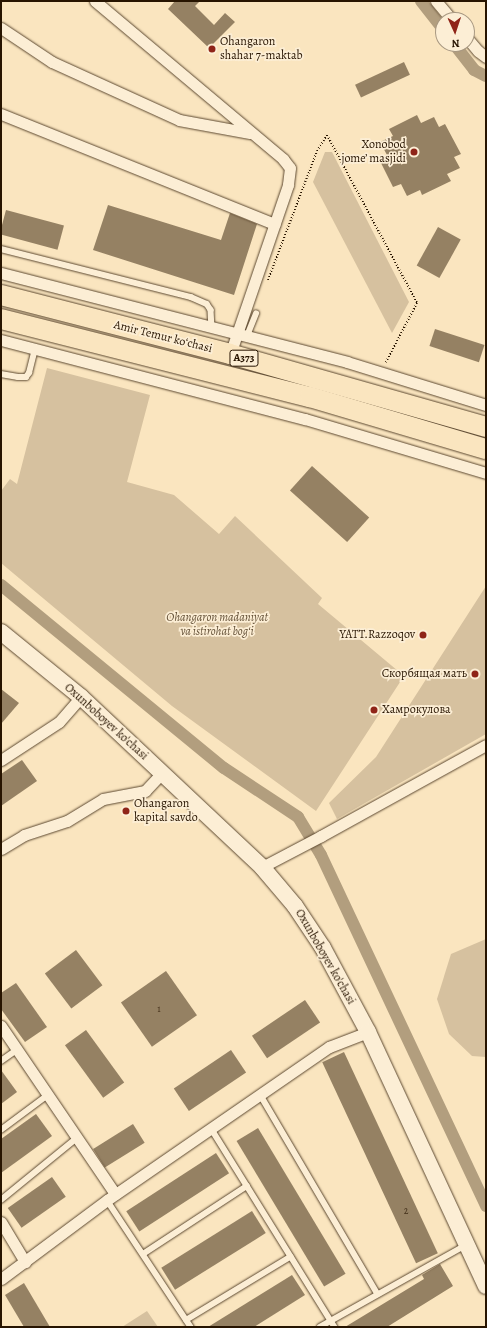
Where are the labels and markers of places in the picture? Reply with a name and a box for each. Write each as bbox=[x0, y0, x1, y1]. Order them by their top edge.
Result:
place label: Ohangaron shahar 7-maktab bbox=[220, 35, 303, 63]
marker: Ohangaron shahar 7-maktab bbox=[207, 44, 217, 54]
place label: Xonobod jome’ masjidi bbox=[341, 138, 406, 166]
marker: Xonobod jome’ masjidi bbox=[409, 147, 419, 157]
place label: YATT.Razzoqov bbox=[339, 628, 415, 642]
marker: YATT.Razzoqov bbox=[418, 630, 428, 640]
place label: Скорбящая мать bbox=[382, 667, 467, 681]
marker: Скорбящая мать bbox=[470, 669, 480, 679]
place label: Хамрокулова bbox=[382, 703, 451, 717]
marker: Хамрокулова bbox=[369, 705, 379, 715]
place label: Ohangaron kapital savdo bbox=[134, 797, 198, 825]
marker: Ohangaron kapital savdo bbox=[121, 806, 131, 816]

